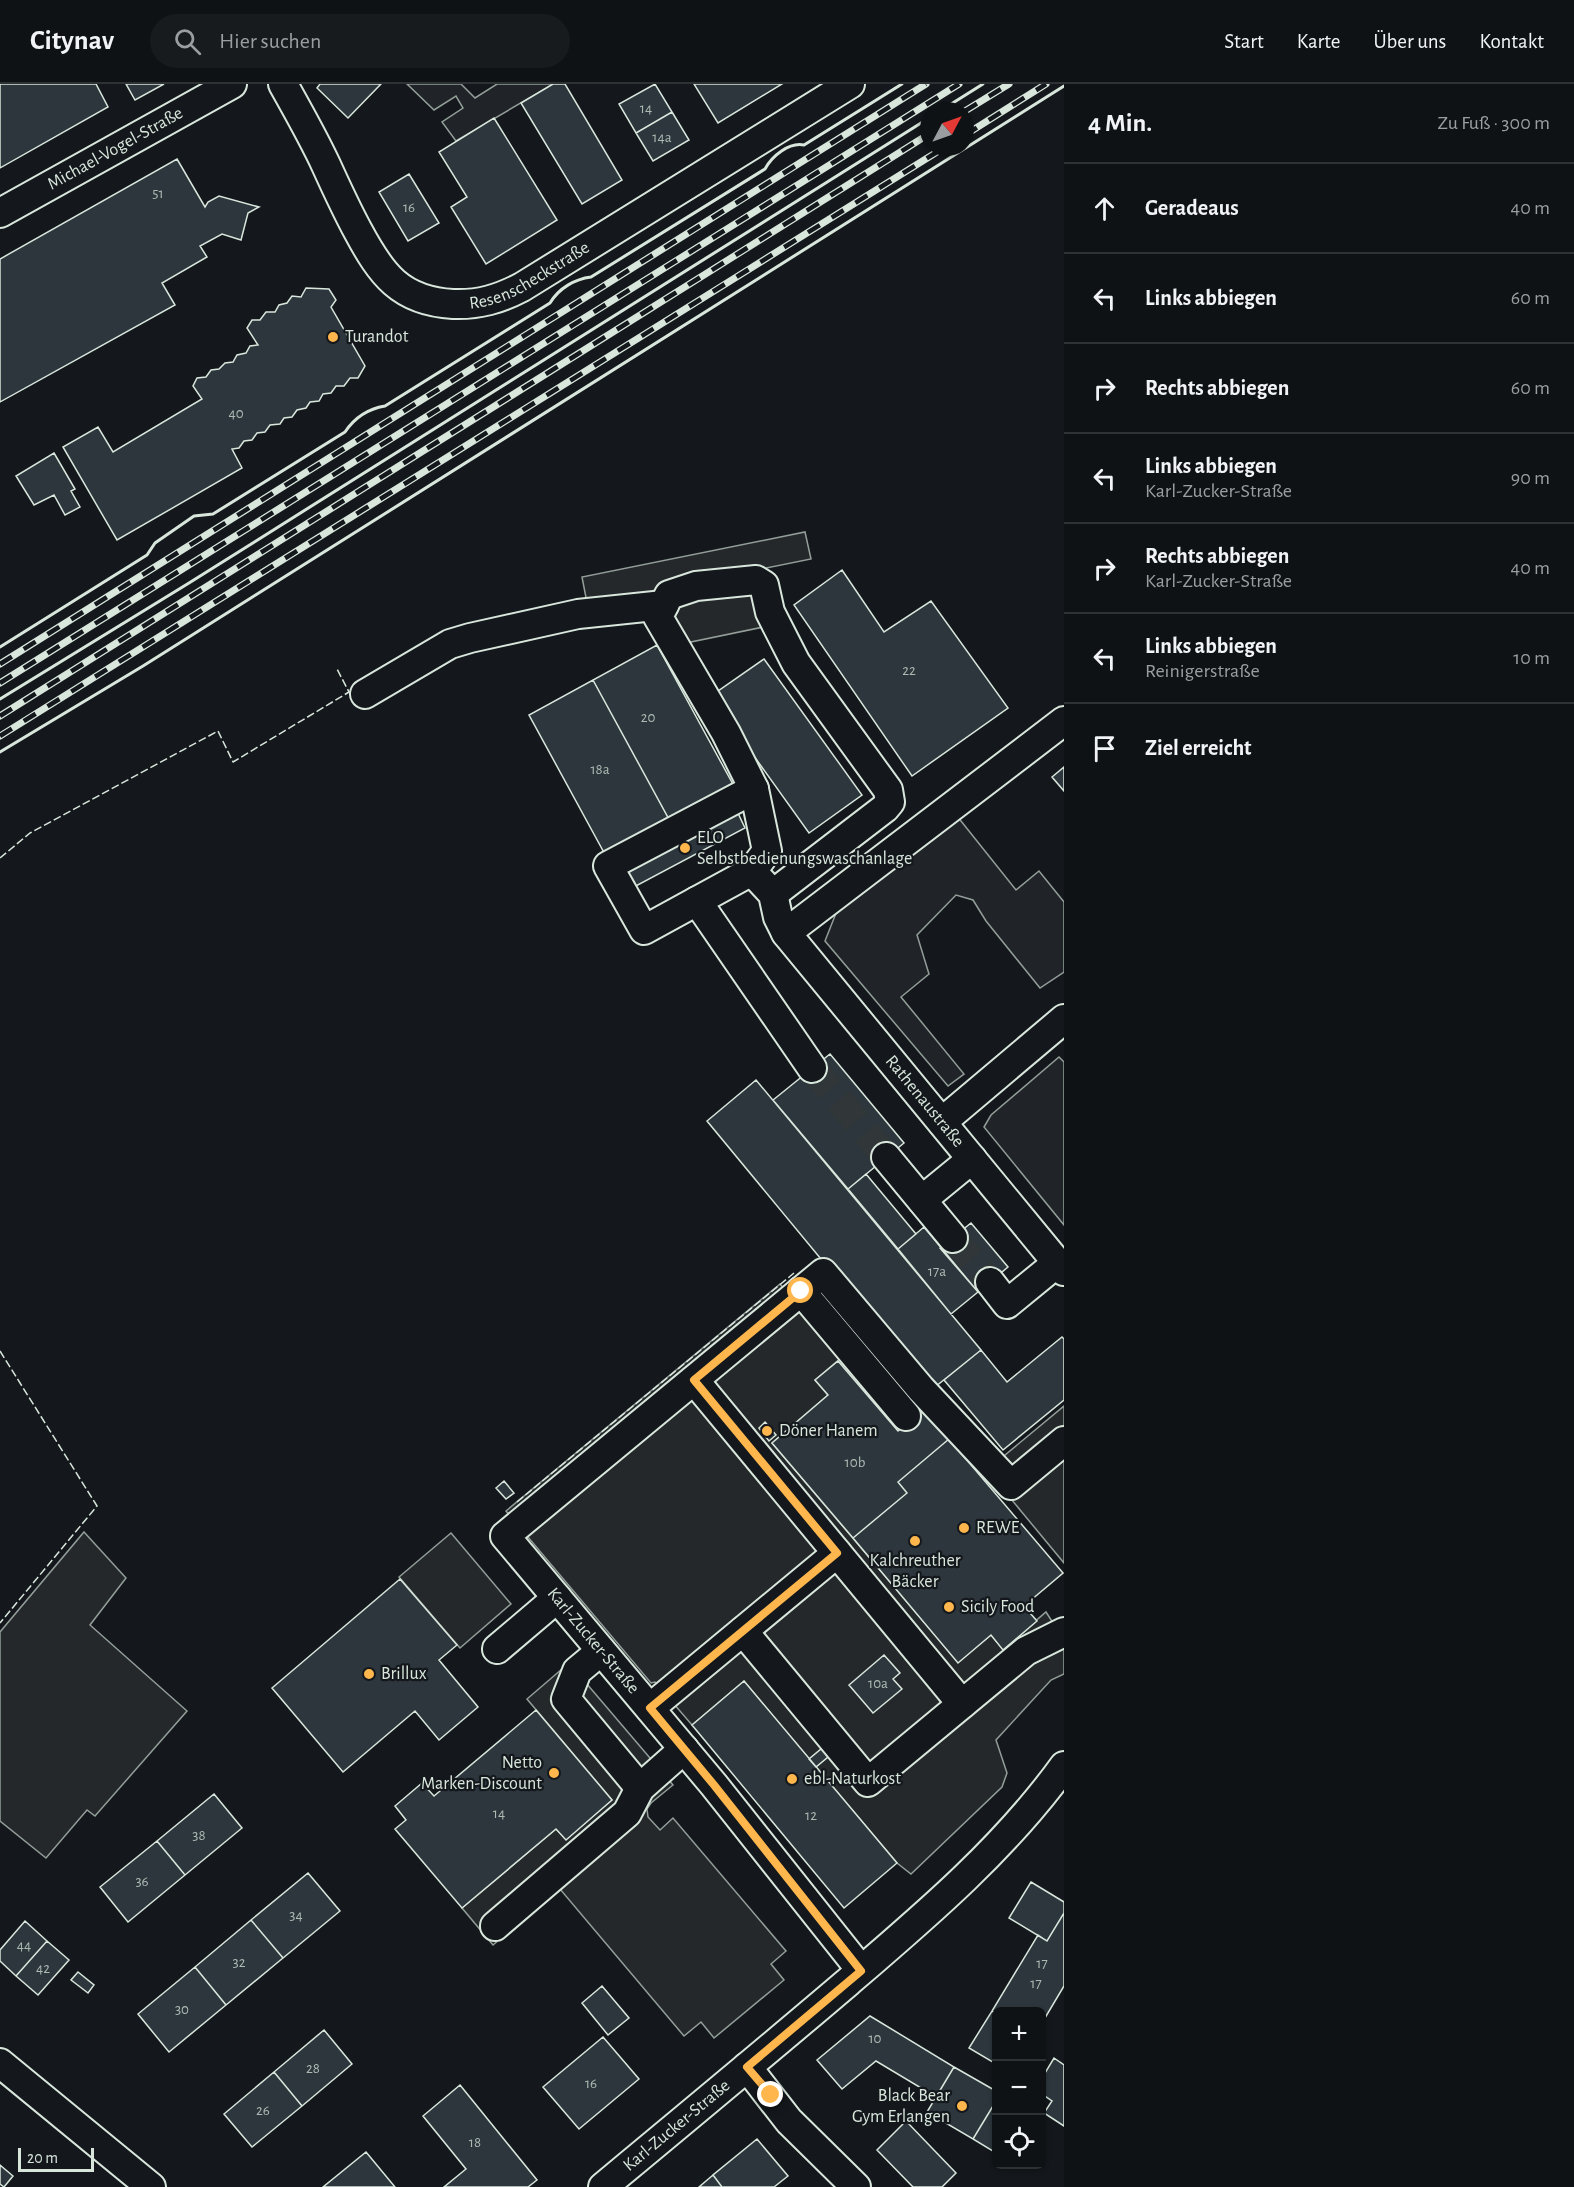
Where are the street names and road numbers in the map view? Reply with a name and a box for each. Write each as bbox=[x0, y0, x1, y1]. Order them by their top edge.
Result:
street label: Michael-Vogel-Straße bbox=[45, 104, 186, 194]
street label: Resenscheckstraße bbox=[468, 239, 593, 313]
street label: Rathenaustraße bbox=[882, 1052, 967, 1151]
street label: Karl-Zucker-Straße bbox=[544, 1585, 642, 1697]
street label: Karl-Zucker-Straße bbox=[620, 2076, 734, 2175]

